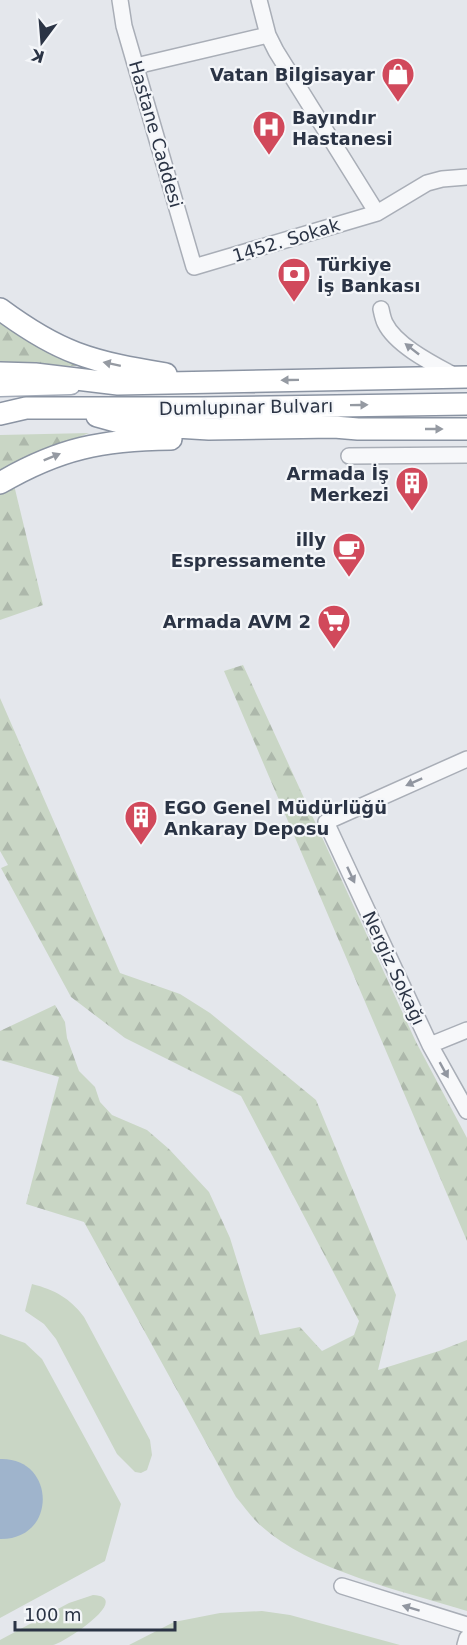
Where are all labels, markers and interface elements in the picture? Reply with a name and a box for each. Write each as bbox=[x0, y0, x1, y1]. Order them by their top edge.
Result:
north arrow bbox=[12, 12, 72, 72]
text: K bbox=[29, 45, 47, 67]
shop icon: Vatan Bilgisayar bbox=[380, 56, 416, 103]
street label: Hastane Caddesi bbox=[125, 58, 187, 210]
place label: Vatan Bilgisayar bbox=[210, 64, 375, 85]
place label: Bayındır Hastanesi bbox=[292, 107, 393, 149]
hospital icon: Bayındır Hastanesi bbox=[251, 109, 287, 156]
street label: 1452. Sokak bbox=[230, 214, 343, 266]
place label: Türkiye İş Bankası bbox=[317, 254, 420, 296]
bank icon: Türkiye İş Bankası bbox=[276, 256, 312, 303]
one-way arrow bbox=[404, 343, 420, 356]
one-way arrow bbox=[103, 359, 122, 368]
one-way arrow bbox=[280, 375, 299, 385]
street label: Dumlupınar Bulvarı bbox=[159, 395, 333, 419]
one-way arrow bbox=[349, 401, 368, 410]
one-way arrow bbox=[424, 424, 443, 434]
one-way arrow bbox=[43, 452, 61, 461]
place label: Armada İş Merkezi bbox=[287, 463, 389, 505]
building icon: Armada İş Merkezi bbox=[394, 465, 430, 512]
place label: illy Espressamente bbox=[171, 529, 326, 571]
cafe icon: illy Espressamente bbox=[331, 531, 367, 578]
supermarket icon: Armada AVM 2 bbox=[316, 603, 352, 650]
place label: Armada AVM 2 bbox=[163, 611, 311, 632]
one-way arrow bbox=[405, 778, 422, 787]
place label: EGO Genel Müdürlüğü Ankaray Deposu bbox=[164, 797, 387, 839]
building icon: EGO Genel Müdürlüğü Ankaray Deposu bbox=[123, 799, 159, 846]
one-way arrow bbox=[346, 866, 356, 884]
street label: Nergiz Sokağı bbox=[358, 908, 430, 1028]
one-way arrow bbox=[438, 1062, 449, 1078]
scale bar bbox=[15, 1594, 176, 1632]
one-way arrow bbox=[402, 1603, 420, 1612]
text: 100 m bbox=[24, 1604, 82, 1625]

